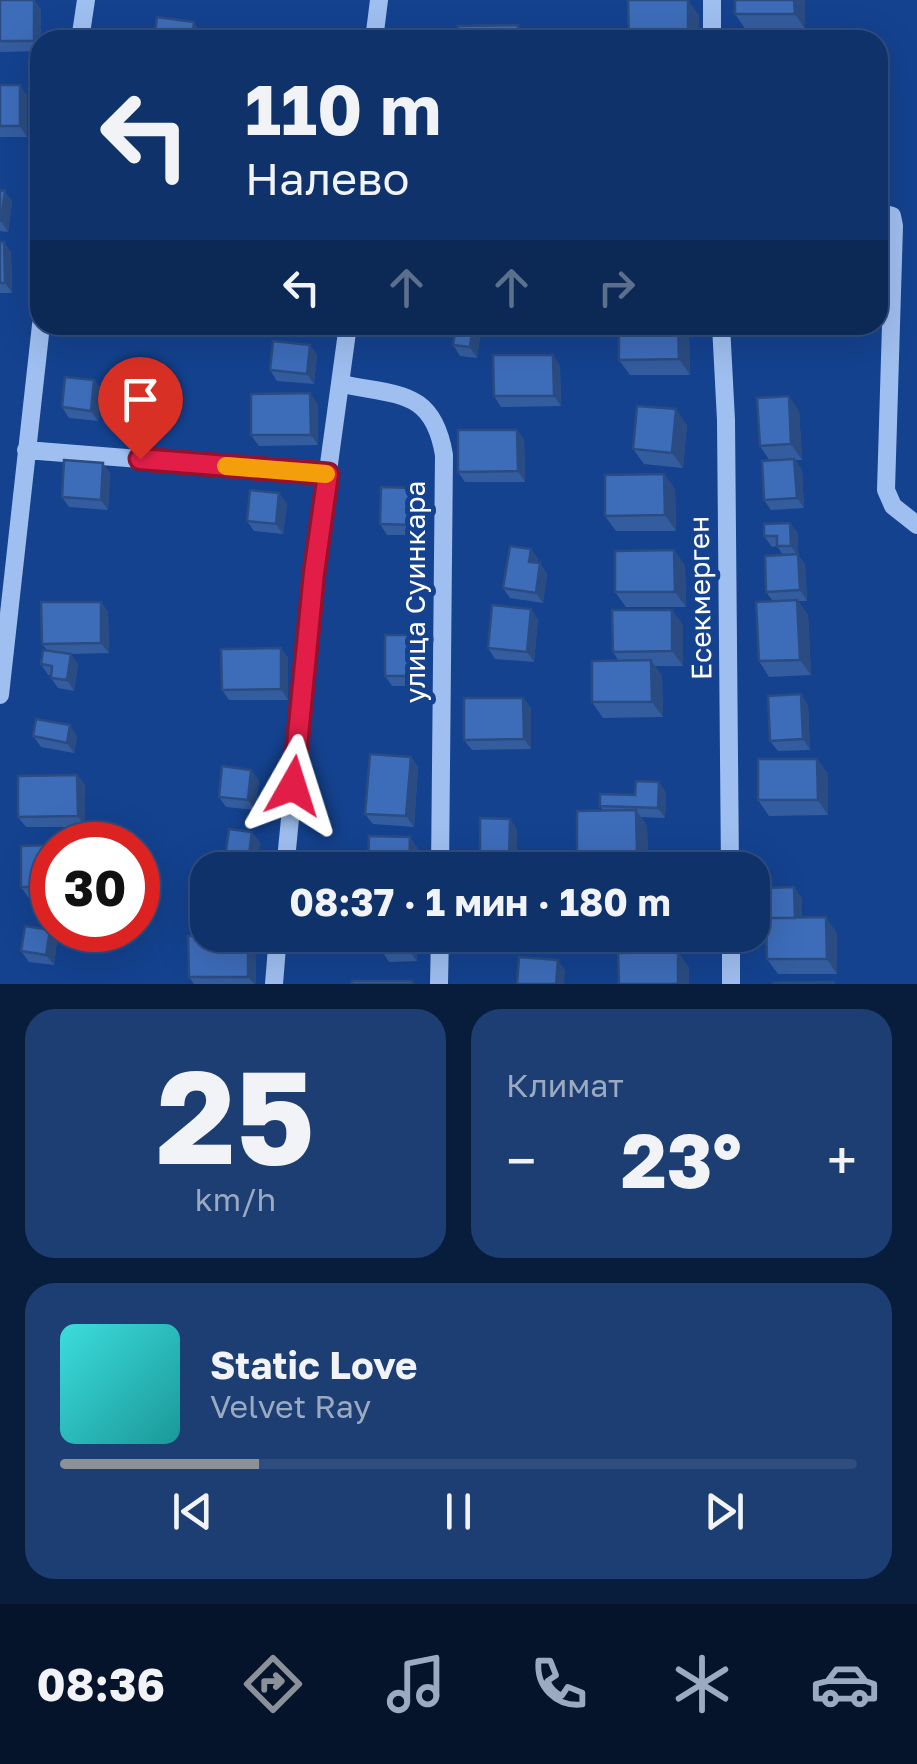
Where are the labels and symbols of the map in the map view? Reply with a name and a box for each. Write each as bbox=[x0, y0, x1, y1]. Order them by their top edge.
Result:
pin bbox=[98, 357, 183, 460]
street label: улица Суинкара bbox=[398, 481, 431, 703]
street label: Eсекмерген bbox=[682, 516, 717, 680]
position arrow bbox=[241, 734, 345, 838]
speed limit sign: 30 bbox=[30, 822, 160, 952]

